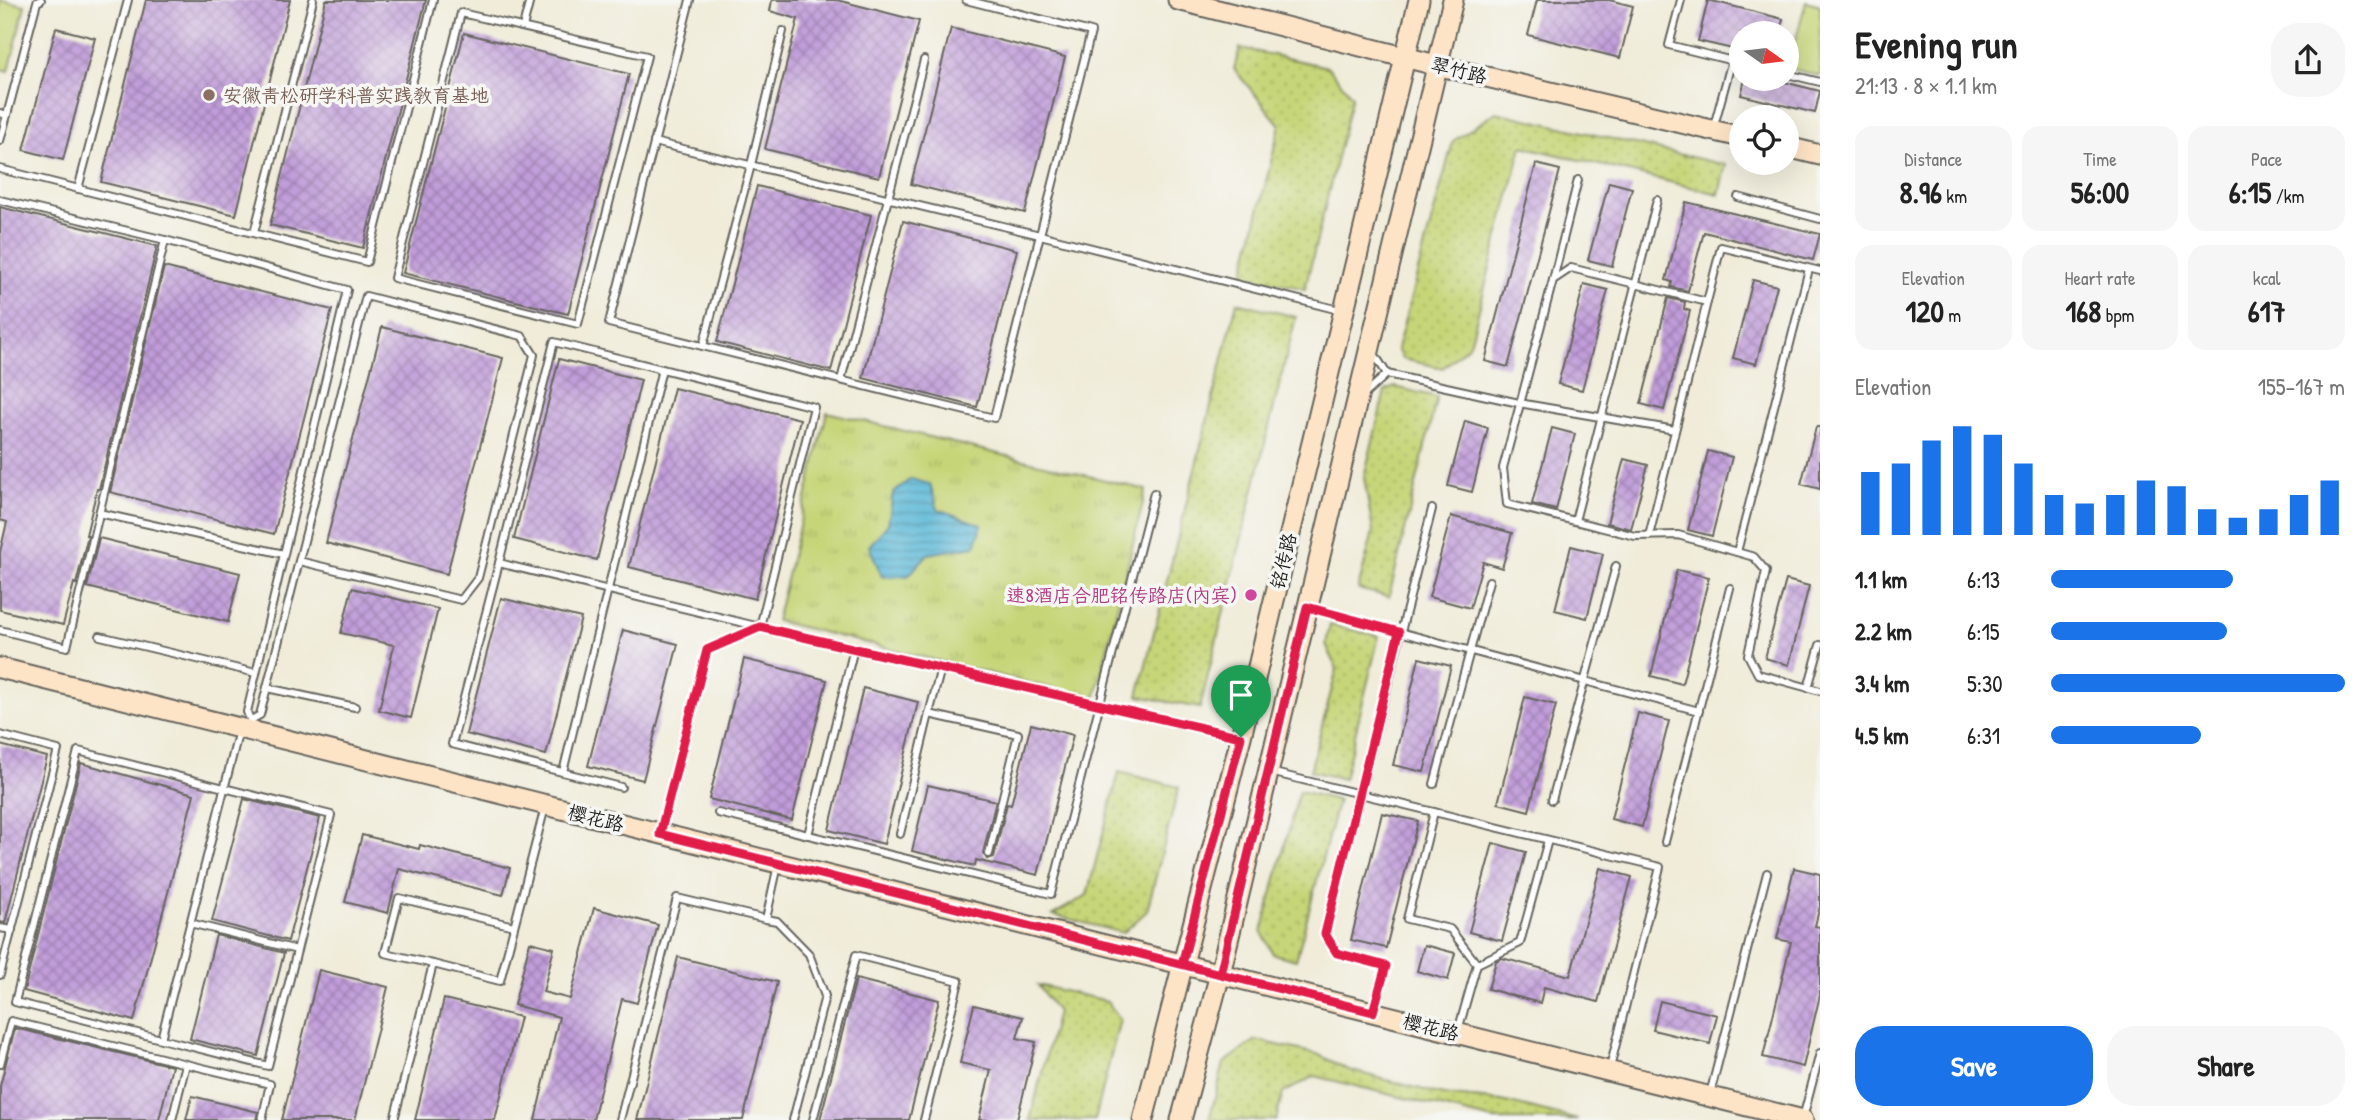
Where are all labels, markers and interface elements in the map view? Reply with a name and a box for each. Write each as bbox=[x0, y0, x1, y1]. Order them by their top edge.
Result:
text: Evening run bbox=[1855, 18, 2018, 70]
north arrow bbox=[1729, 21, 1799, 91]
map controls bbox=[1729, 21, 1799, 175]
button: share bbox=[2271, 23, 2345, 97]
street label: 翠竹路 bbox=[1428, 50, 1490, 90]
text: 21:13 · 8 × 1.1 km bbox=[1855, 70, 1997, 101]
place label: 安徽青松研学科普实践教育基地 bbox=[223, 82, 489, 108]
marker: 安徽青松研学科普实践教育基地 bbox=[201, 87, 217, 103]
button: locate bbox=[1729, 105, 1799, 175]
text: Distance bbox=[1904, 146, 1962, 172]
text: Time bbox=[2083, 146, 2117, 172]
text: Pace bbox=[2251, 146, 2282, 172]
text: 8.96 bbox=[1900, 172, 1942, 212]
text: 56:00 bbox=[2071, 172, 2129, 212]
text: 6:15 bbox=[2229, 172, 2271, 212]
text: km bbox=[1942, 183, 1967, 209]
text: /km bbox=[2271, 183, 2305, 209]
text: Elevation bbox=[1902, 265, 1965, 291]
text: Heart rate bbox=[2065, 265, 2135, 291]
text: kcal bbox=[2253, 265, 2281, 291]
text: 120 bbox=[1905, 291, 1944, 331]
text: 168 bbox=[2065, 291, 2101, 331]
text: 617 bbox=[2248, 291, 2286, 331]
text: m bbox=[1944, 302, 1961, 328]
text: bpm bbox=[2101, 302, 2135, 328]
text: Elevation bbox=[1855, 371, 1931, 402]
text: 155–167 m bbox=[2258, 371, 2345, 402]
street label: 铭传路 bbox=[1264, 530, 1302, 592]
text: 1.1 km bbox=[1855, 564, 1907, 595]
text: 6:13 bbox=[1967, 564, 2000, 595]
place label: 速8酒店合肥铭传路店(内宾) bbox=[1007, 582, 1237, 608]
marker: 速8酒店合肥铭传路店(内宾) bbox=[1243, 587, 1259, 603]
text: 2.2 km bbox=[1855, 616, 1912, 647]
text: 6:15 bbox=[1967, 616, 2000, 647]
pin bbox=[1211, 665, 1271, 737]
text: 3.4 km bbox=[1855, 668, 1909, 699]
text: 5:30 bbox=[1967, 668, 2003, 699]
icon: arrive bbox=[1222, 676, 1260, 714]
text: 4.5 km bbox=[1855, 720, 1909, 751]
text: 6:31 bbox=[1967, 720, 2000, 751]
street label: 樱花路 bbox=[565, 798, 627, 838]
street label: 樱花路 bbox=[1400, 1007, 1462, 1047]
button: Save bbox=[1855, 1026, 2093, 1106]
button: Share bbox=[2107, 1026, 2345, 1106]

